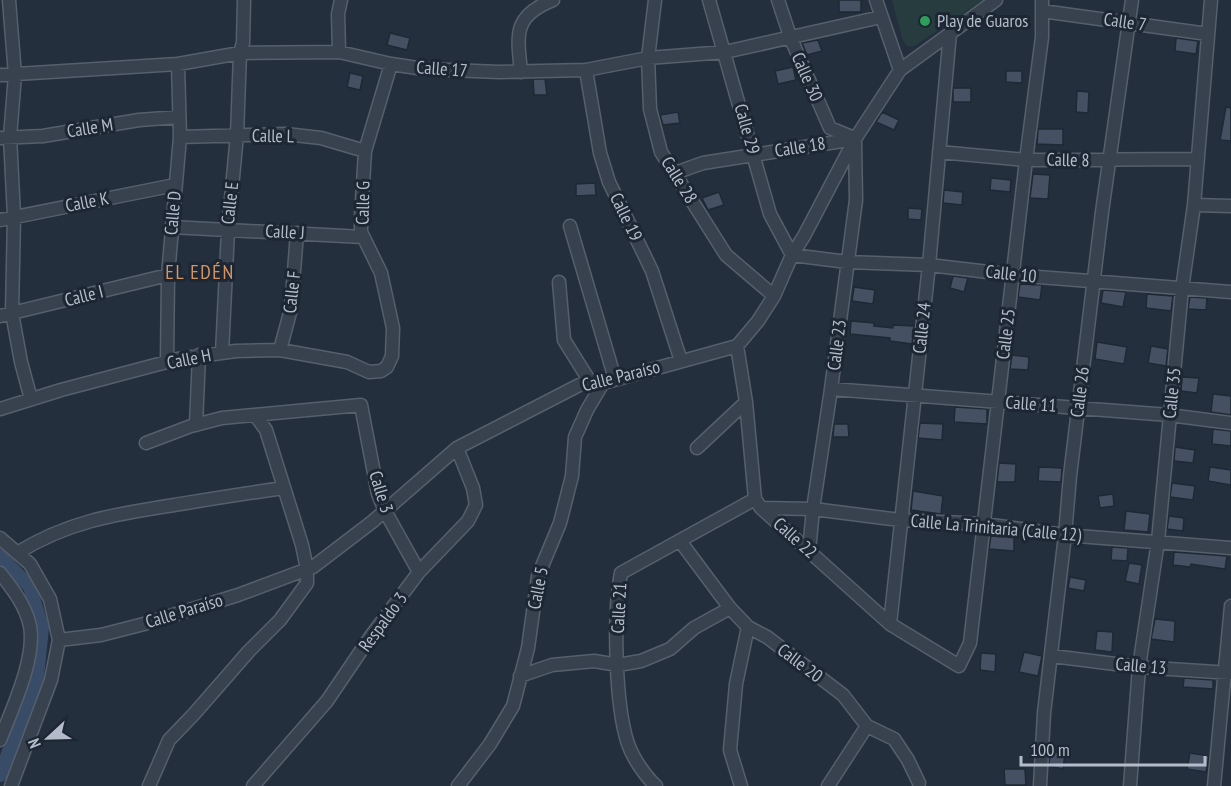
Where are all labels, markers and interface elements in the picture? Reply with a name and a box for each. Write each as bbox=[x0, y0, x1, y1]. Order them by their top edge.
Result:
street label: Calle 7 bbox=[1102, 7, 1148, 36]
place label: Play de Guaros bbox=[937, 9, 1028, 32]
marker: Play de Guaros bbox=[918, 14, 932, 28]
street label: Calle 30 bbox=[787, 49, 828, 105]
street label: Calle 17 bbox=[416, 55, 468, 82]
street label: Calle 29 bbox=[729, 101, 766, 157]
street label: Calle M bbox=[65, 113, 115, 142]
street label: Calle L bbox=[252, 124, 295, 147]
street label: Calle 18 bbox=[773, 131, 827, 162]
street label: Calle 8 bbox=[1046, 148, 1090, 171]
street label: Calle 28 bbox=[656, 152, 703, 207]
street label: Calle E bbox=[216, 181, 243, 225]
street label: Calle G bbox=[351, 181, 374, 225]
street label: Calle K bbox=[63, 186, 111, 217]
street label: Calle 19 bbox=[605, 189, 648, 245]
street label: Calle D bbox=[159, 190, 186, 236]
street label: Calle J bbox=[265, 219, 305, 244]
district label: EL EDÉN bbox=[165, 259, 235, 285]
street label: Calle 10 bbox=[984, 259, 1038, 288]
street label: Calle F bbox=[278, 270, 305, 314]
street label: Calle I bbox=[62, 280, 106, 311]
street label: Calle 24 bbox=[907, 301, 936, 355]
street label: Calle 25 bbox=[991, 307, 1020, 361]
street label: Calle 23 bbox=[822, 318, 851, 372]
street label: Calle H bbox=[165, 343, 213, 374]
street label: Calle Paraíso bbox=[579, 355, 662, 396]
street label: Calle 26 bbox=[1065, 365, 1094, 419]
street label: Calle 35 bbox=[1157, 366, 1186, 420]
street label: Calle 11 bbox=[1005, 390, 1057, 417]
street label: Calle 3 bbox=[364, 468, 399, 516]
street label: Calle La Trinitaria (Calle 12) bbox=[910, 509, 1083, 546]
street label: Calle 22 bbox=[769, 512, 822, 563]
street label: Calle 5 bbox=[522, 565, 553, 611]
street label: Calle 21 bbox=[606, 582, 631, 634]
street label: Respaldo 3 bbox=[353, 587, 412, 656]
street label: Calle Paraíso bbox=[142, 588, 225, 633]
street label: Calle 20 bbox=[773, 638, 828, 687]
street label: Calle 13 bbox=[1115, 652, 1167, 679]
north arrow bbox=[18, 708, 78, 768]
scale bar bbox=[1021, 729, 1206, 767]
text: N bbox=[23, 736, 45, 751]
text: 100 m bbox=[1030, 738, 1070, 761]

